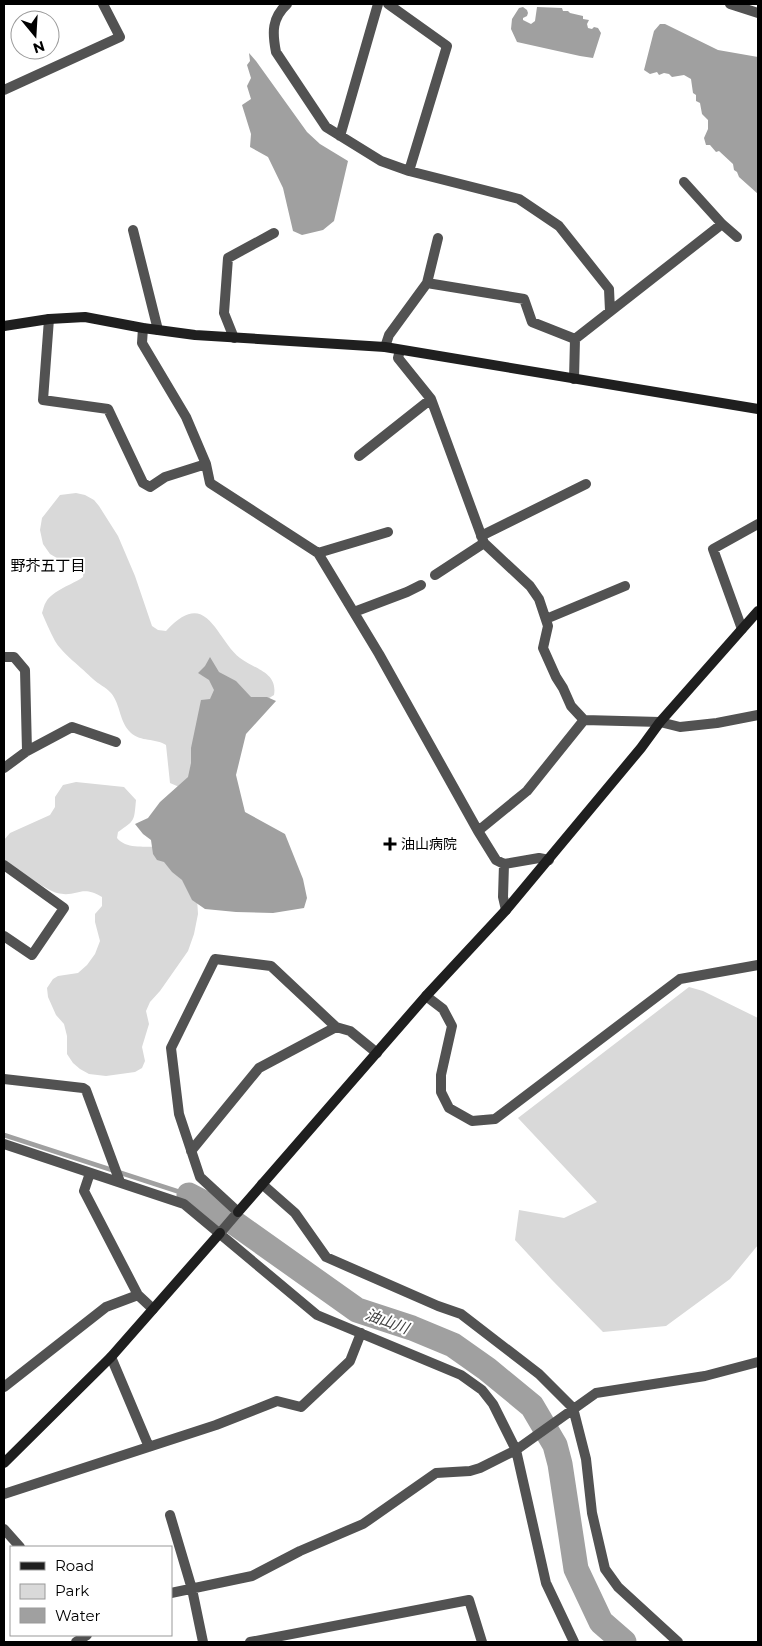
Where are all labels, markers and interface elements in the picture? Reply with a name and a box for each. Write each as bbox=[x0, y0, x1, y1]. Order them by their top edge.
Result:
north arrow bbox=[10, 10, 60, 60]
text: N bbox=[31, 37, 47, 58]
district label: 野芥五丁目 bbox=[10, 556, 86, 575]
place label: 油山病院 bbox=[401, 835, 457, 853]
marker: 油山病院 bbox=[383, 837, 397, 851]
water label: 油山川 bbox=[363, 1304, 413, 1338]
legend bbox=[10, 1546, 172, 1636]
text: Road bbox=[55, 1556, 94, 1575]
text: Park bbox=[55, 1581, 89, 1600]
text: Water bbox=[55, 1606, 101, 1625]

